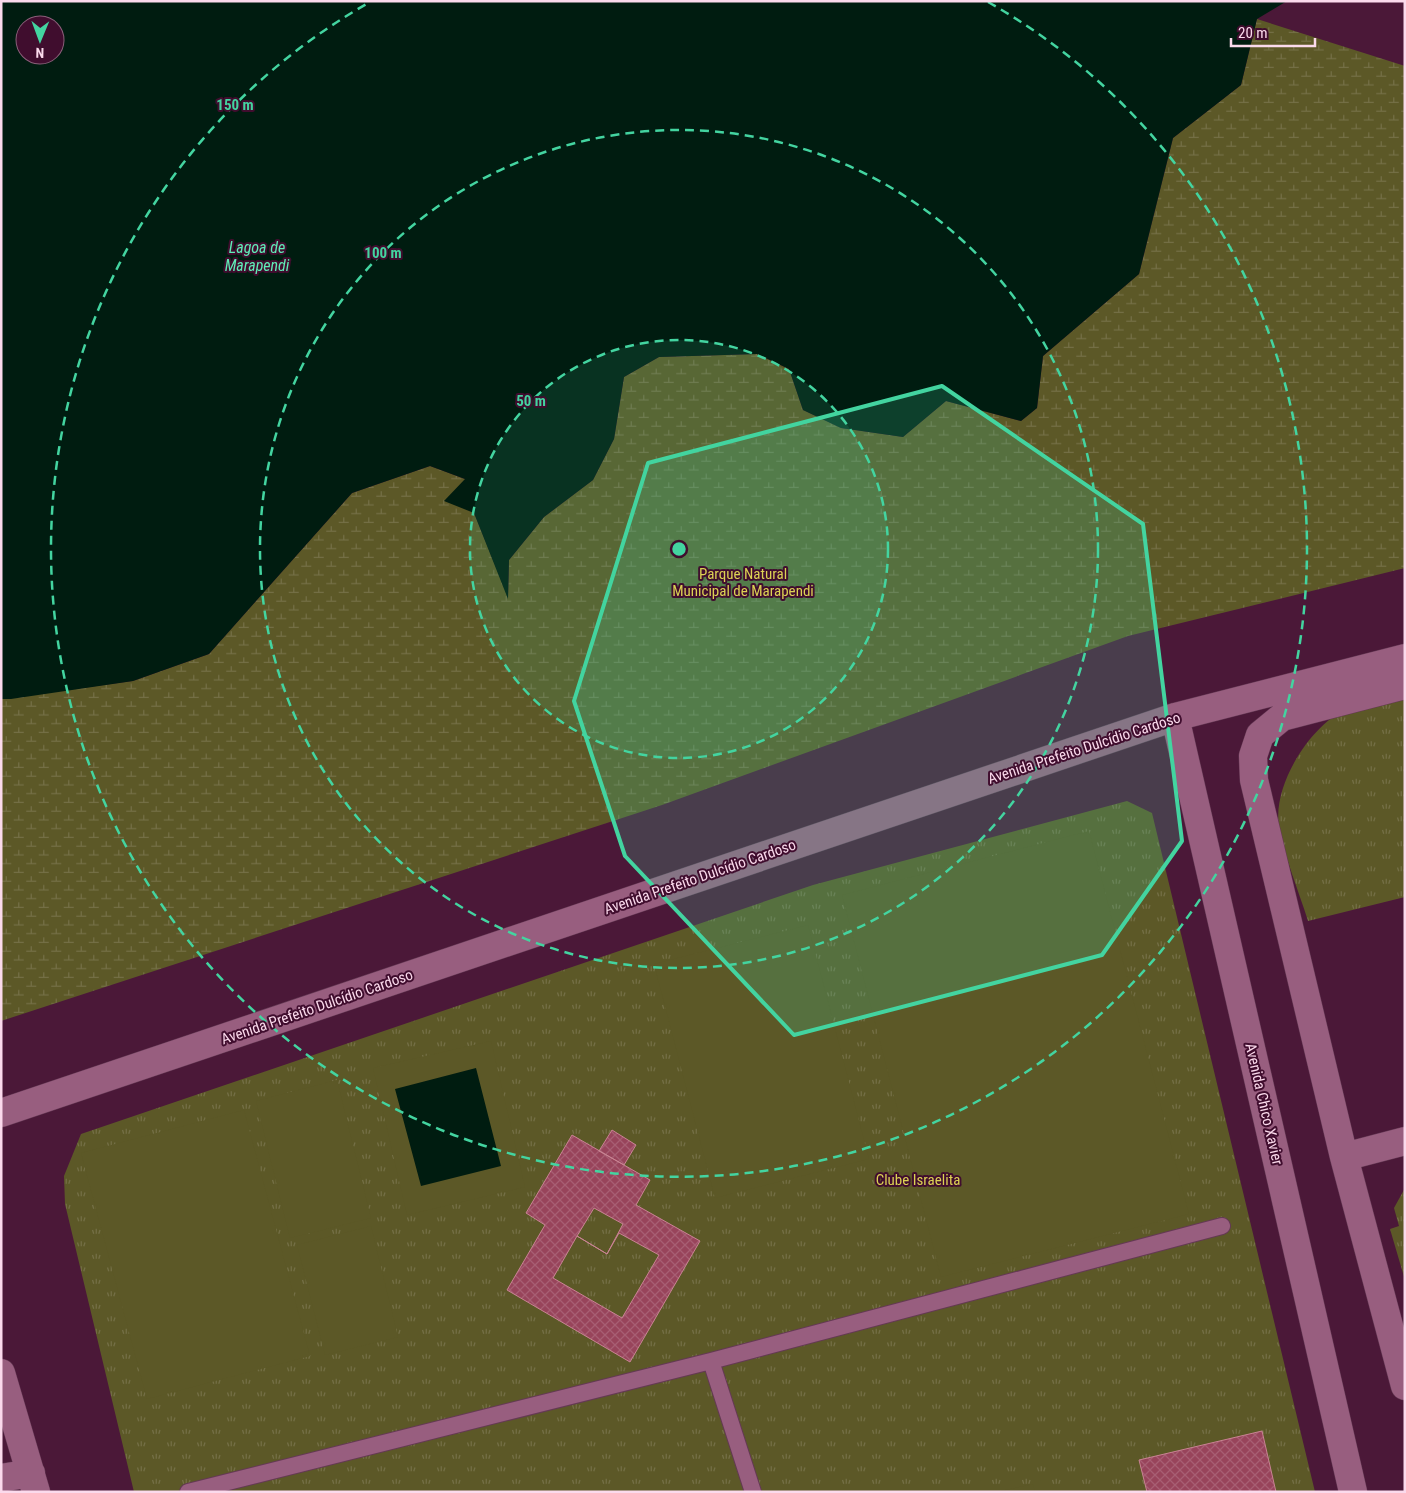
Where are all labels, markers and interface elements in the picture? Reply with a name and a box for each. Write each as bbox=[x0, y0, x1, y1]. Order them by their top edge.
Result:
north arrow bbox=[15, 15, 65, 65]
scale bar bbox=[1231, 15, 1315, 47]
text: 20 m bbox=[1238, 24, 1268, 42]
text: N bbox=[35, 45, 44, 61]
text: 150 m bbox=[216, 96, 254, 114]
water label: Lagoa de Marapendi bbox=[225, 238, 290, 275]
text: 100 m bbox=[364, 244, 402, 262]
text: 50 m bbox=[516, 392, 546, 410]
centre of rings bbox=[670, 540, 688, 558]
park label: Parque Natural Municipal de Marapendi bbox=[672, 565, 814, 600]
street label: Avenida Prefeito Dulcídio Cardoso bbox=[985, 708, 1183, 788]
street label: Avenida Prefeito Dulcídio Cardoso bbox=[602, 836, 798, 918]
street label: Avenida Prefeito Dulcídio Cardoso bbox=[219, 966, 415, 1048]
street label: Avenida Chico Xavier bbox=[1241, 1041, 1287, 1167]
park label: Clube Israelita bbox=[876, 1171, 960, 1189]

